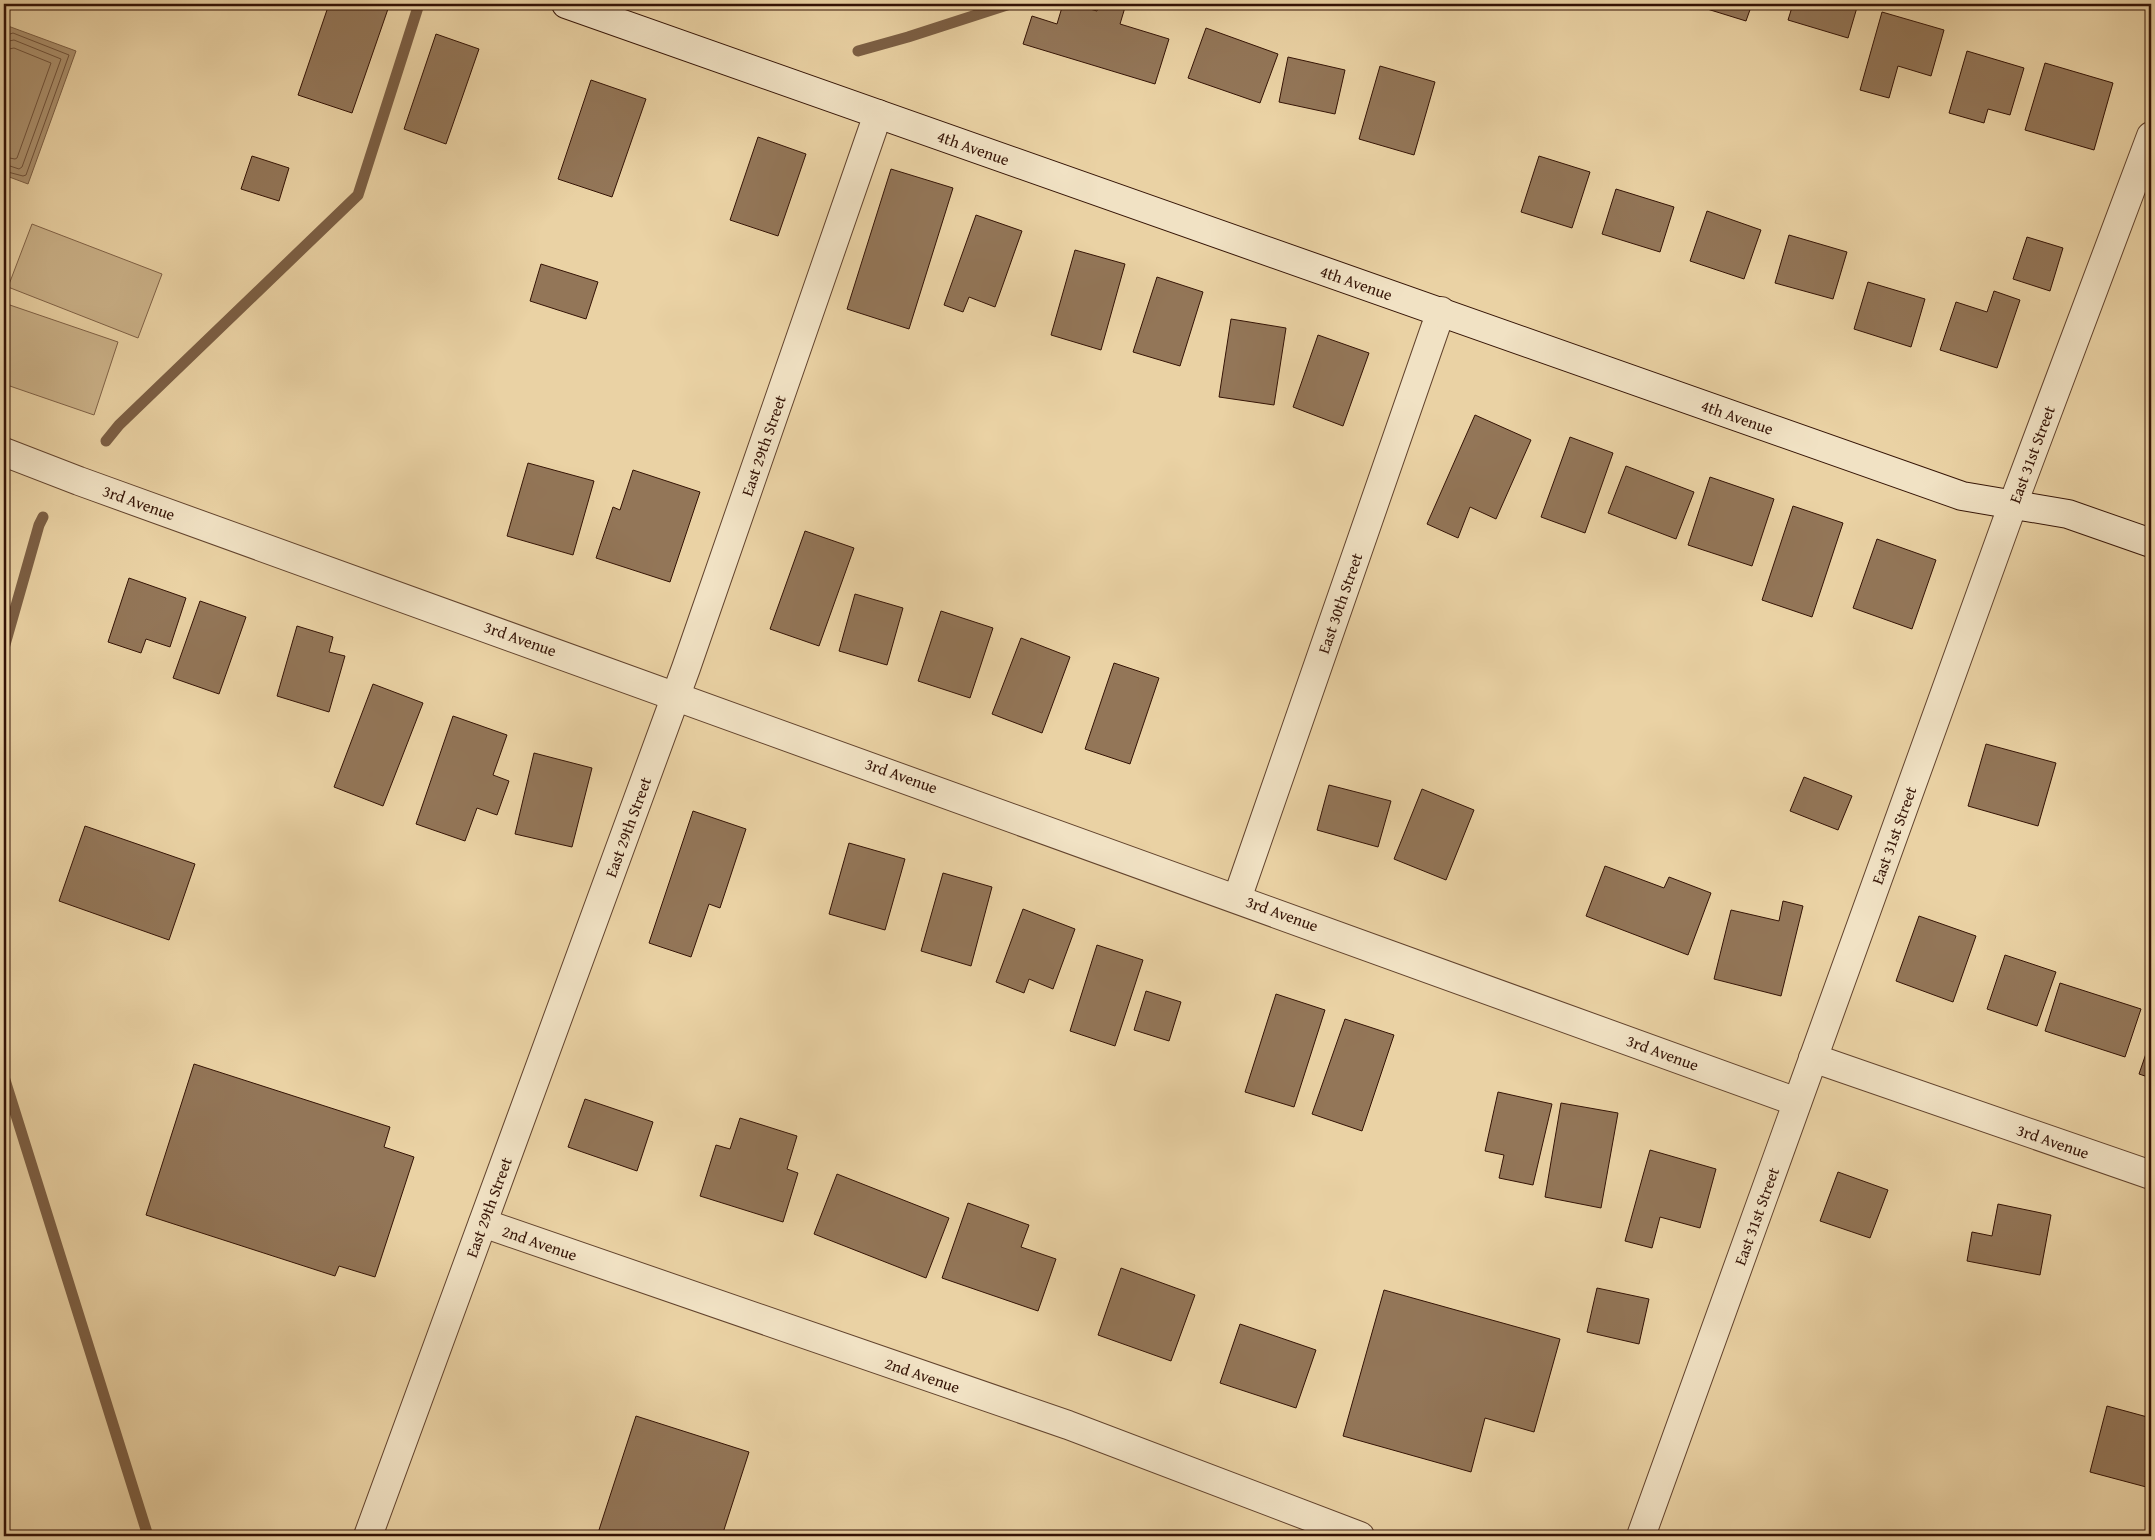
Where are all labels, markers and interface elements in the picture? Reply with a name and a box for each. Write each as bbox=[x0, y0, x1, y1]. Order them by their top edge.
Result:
street label: 4th Avenue bbox=[934, 124, 1013, 171]
street label: 4th Avenue bbox=[1317, 259, 1396, 306]
street label: East 29th Street bbox=[735, 391, 792, 499]
street label: 4th Avenue bbox=[1698, 393, 1777, 441]
street label: East 31st Street bbox=[2002, 402, 2061, 507]
street label: 3rd Avenue bbox=[99, 478, 178, 526]
street label: East 30th Street bbox=[1311, 549, 1368, 657]
street label: 3rd Avenue bbox=[481, 614, 560, 662]
street label: 3rd Avenue bbox=[862, 751, 941, 799]
street label: East 29th Street bbox=[598, 773, 657, 881]
street label: East 31st Street bbox=[1865, 782, 1922, 888]
street label: 3rd Avenue bbox=[1243, 889, 1322, 937]
street label: 3rd Avenue bbox=[1623, 1028, 1702, 1077]
street label: 3rd Avenue bbox=[2013, 1117, 2093, 1165]
street label: East 29th Street bbox=[459, 1153, 518, 1261]
street label: East 31st Street bbox=[1728, 1163, 1785, 1269]
street label: 2nd Avenue bbox=[499, 1219, 580, 1267]
street label: 2nd Avenue bbox=[882, 1351, 963, 1399]

